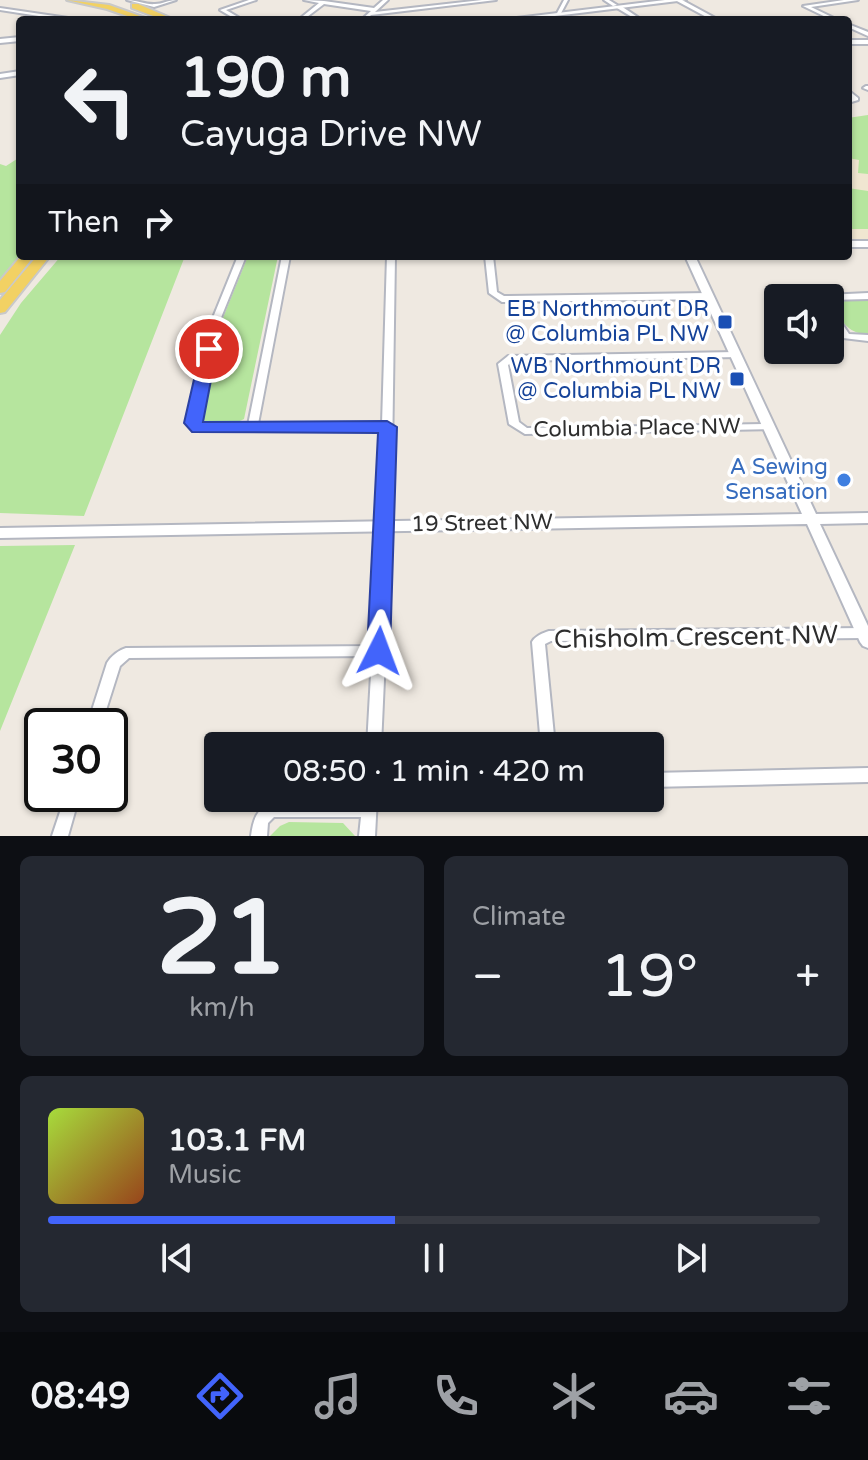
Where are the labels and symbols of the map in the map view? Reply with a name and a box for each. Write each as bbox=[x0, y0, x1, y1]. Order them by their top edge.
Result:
place label: EB Northmount DR @ Columbia PL NW bbox=[506, 296, 709, 347]
marker: EB Northmount DR @ Columbia PL NW bbox=[716, 313, 734, 331]
pin bbox=[175, 315, 243, 383]
place label: WB Northmount DR @ Columbia PL NW bbox=[510, 353, 721, 404]
marker: WB Northmount DR @ Columbia PL NW bbox=[728, 370, 746, 388]
street label: Columbia Place NW bbox=[533, 413, 741, 443]
place label: A Sewing Sensation bbox=[725, 454, 828, 505]
marker: A Sewing Sensation bbox=[835, 471, 853, 489]
street label: 19 Street NW bbox=[411, 509, 553, 537]
position arrow bbox=[337, 609, 421, 693]
street label: Chisholm Crescent NW bbox=[554, 619, 838, 655]
speed limit sign: 30 bbox=[24, 708, 128, 812]

